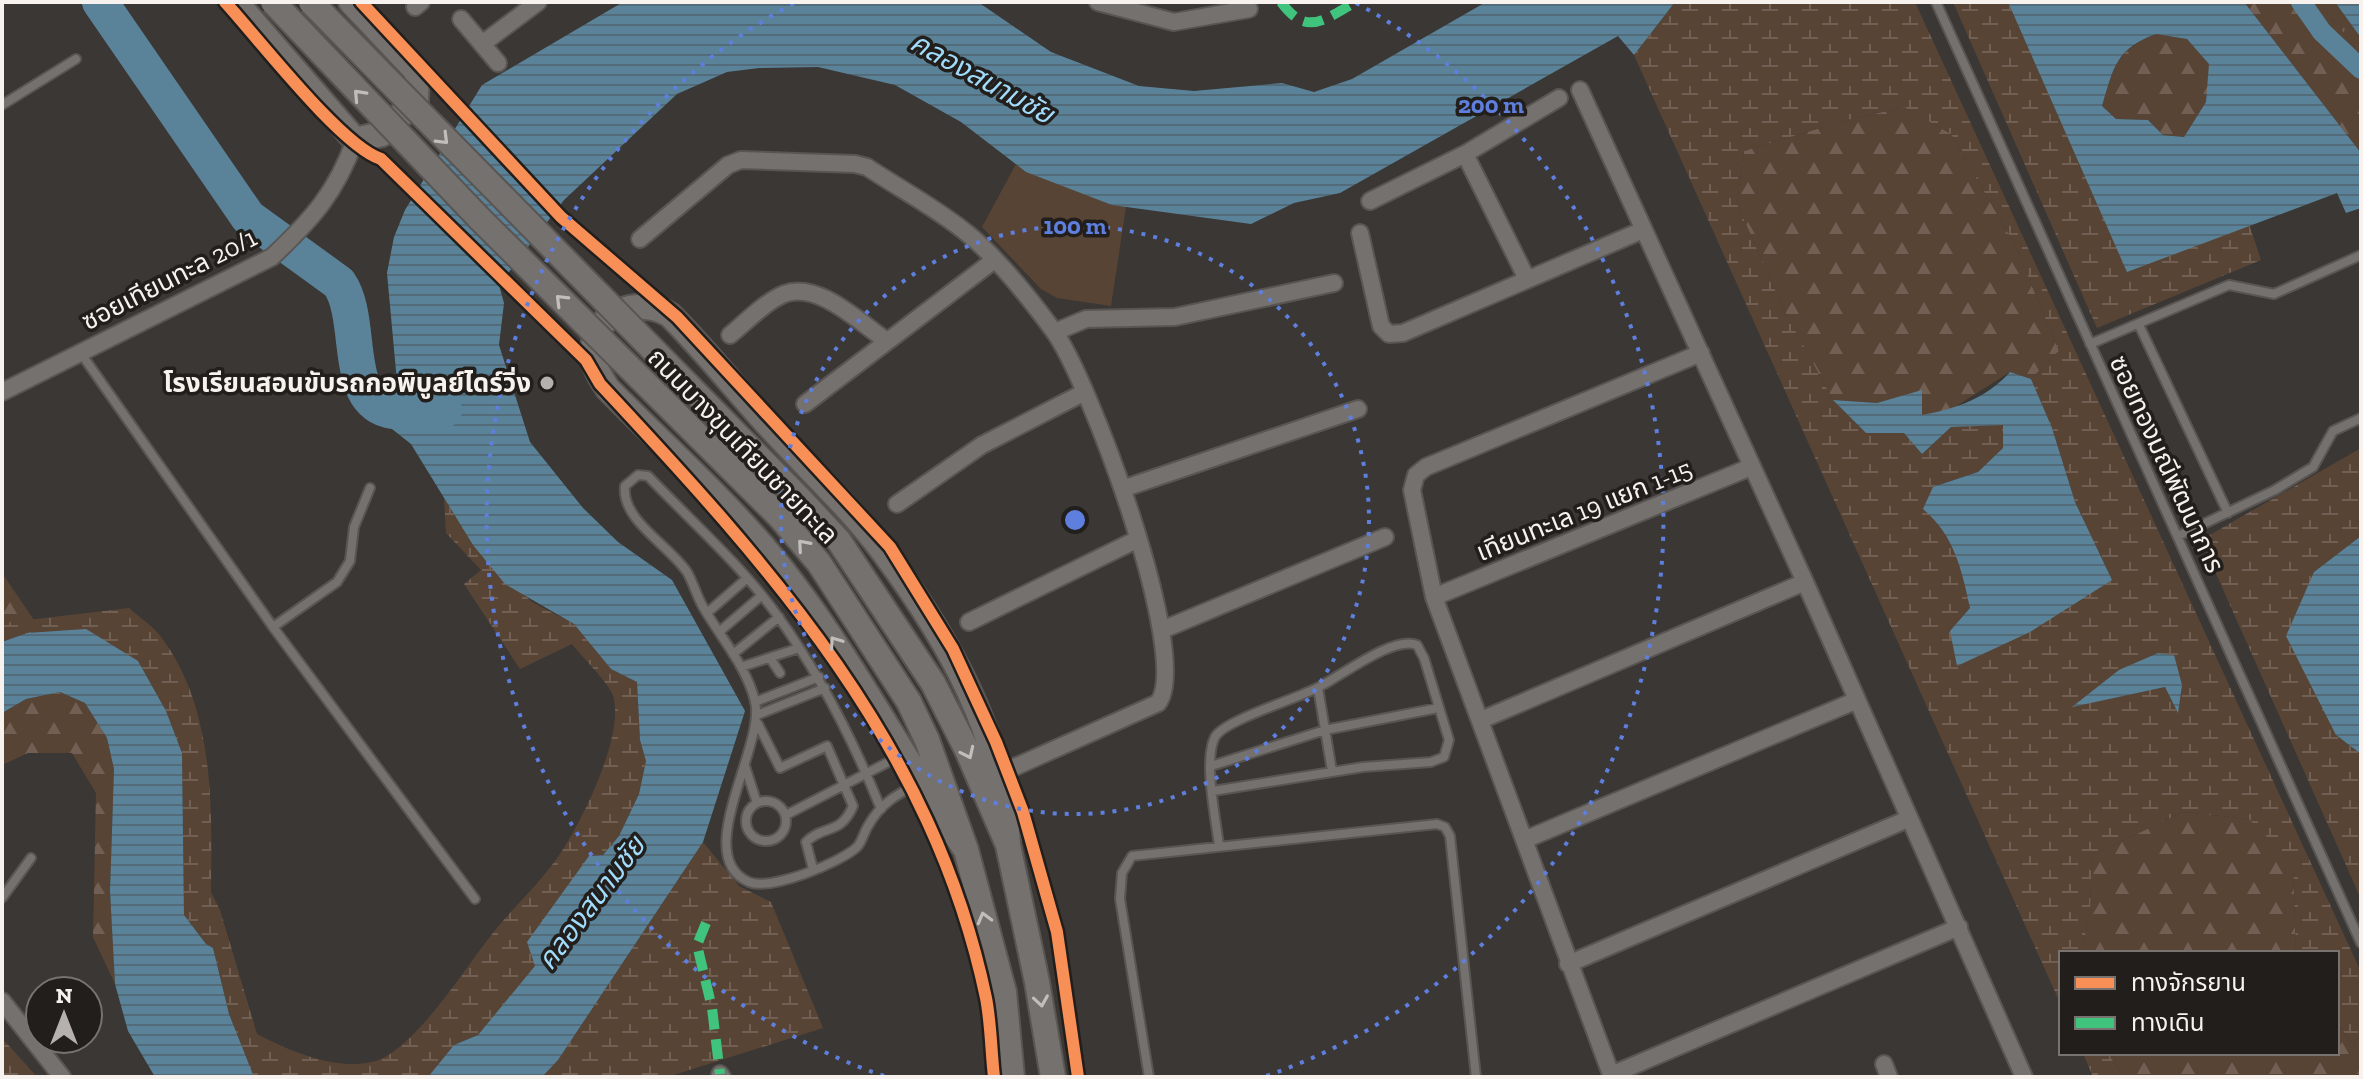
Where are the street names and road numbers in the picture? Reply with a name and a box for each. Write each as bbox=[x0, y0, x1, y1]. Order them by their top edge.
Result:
street label: ซอยเทียนทะล 20/1 bbox=[76, 221, 262, 337]
street label: ถนนบางขุนเทียนชายทะเล bbox=[641, 341, 845, 551]
street label: ซอยทองมณีพัฒนาการ bbox=[2103, 350, 2231, 578]
street label: เทียนทะเล 19 แยก 1-15 bbox=[1471, 452, 1697, 568]

